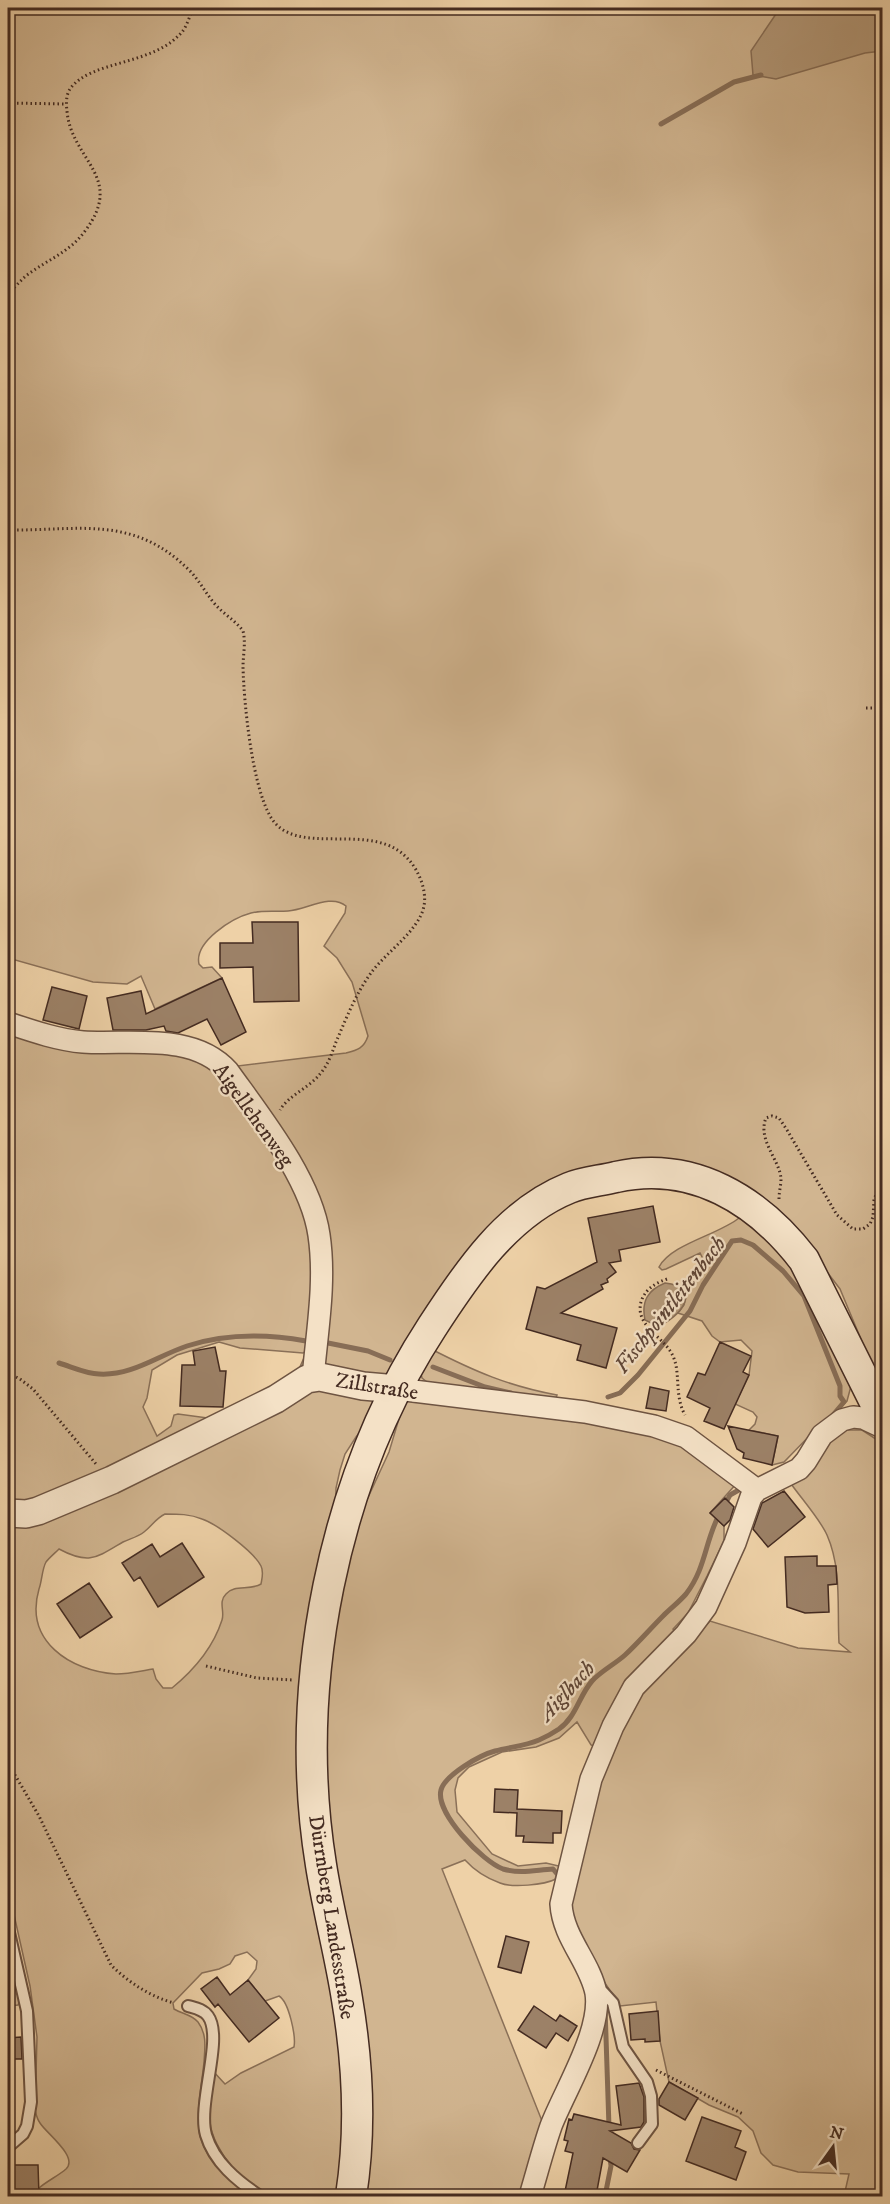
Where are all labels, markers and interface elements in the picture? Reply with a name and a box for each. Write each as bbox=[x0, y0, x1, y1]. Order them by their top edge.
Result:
street label: Aigellehenweg bbox=[207, 1059, 300, 1173]
water label: Fischpointleitenbach bbox=[608, 1231, 732, 1379]
street label: Zillstraße bbox=[334, 1368, 420, 1406]
water label: Aiglbach bbox=[531, 1655, 601, 1729]
street label: Dürrnberg Landesstraße bbox=[302, 1813, 360, 2021]
north arrow bbox=[803, 2117, 863, 2177]
text: N bbox=[828, 2122, 846, 2145]

